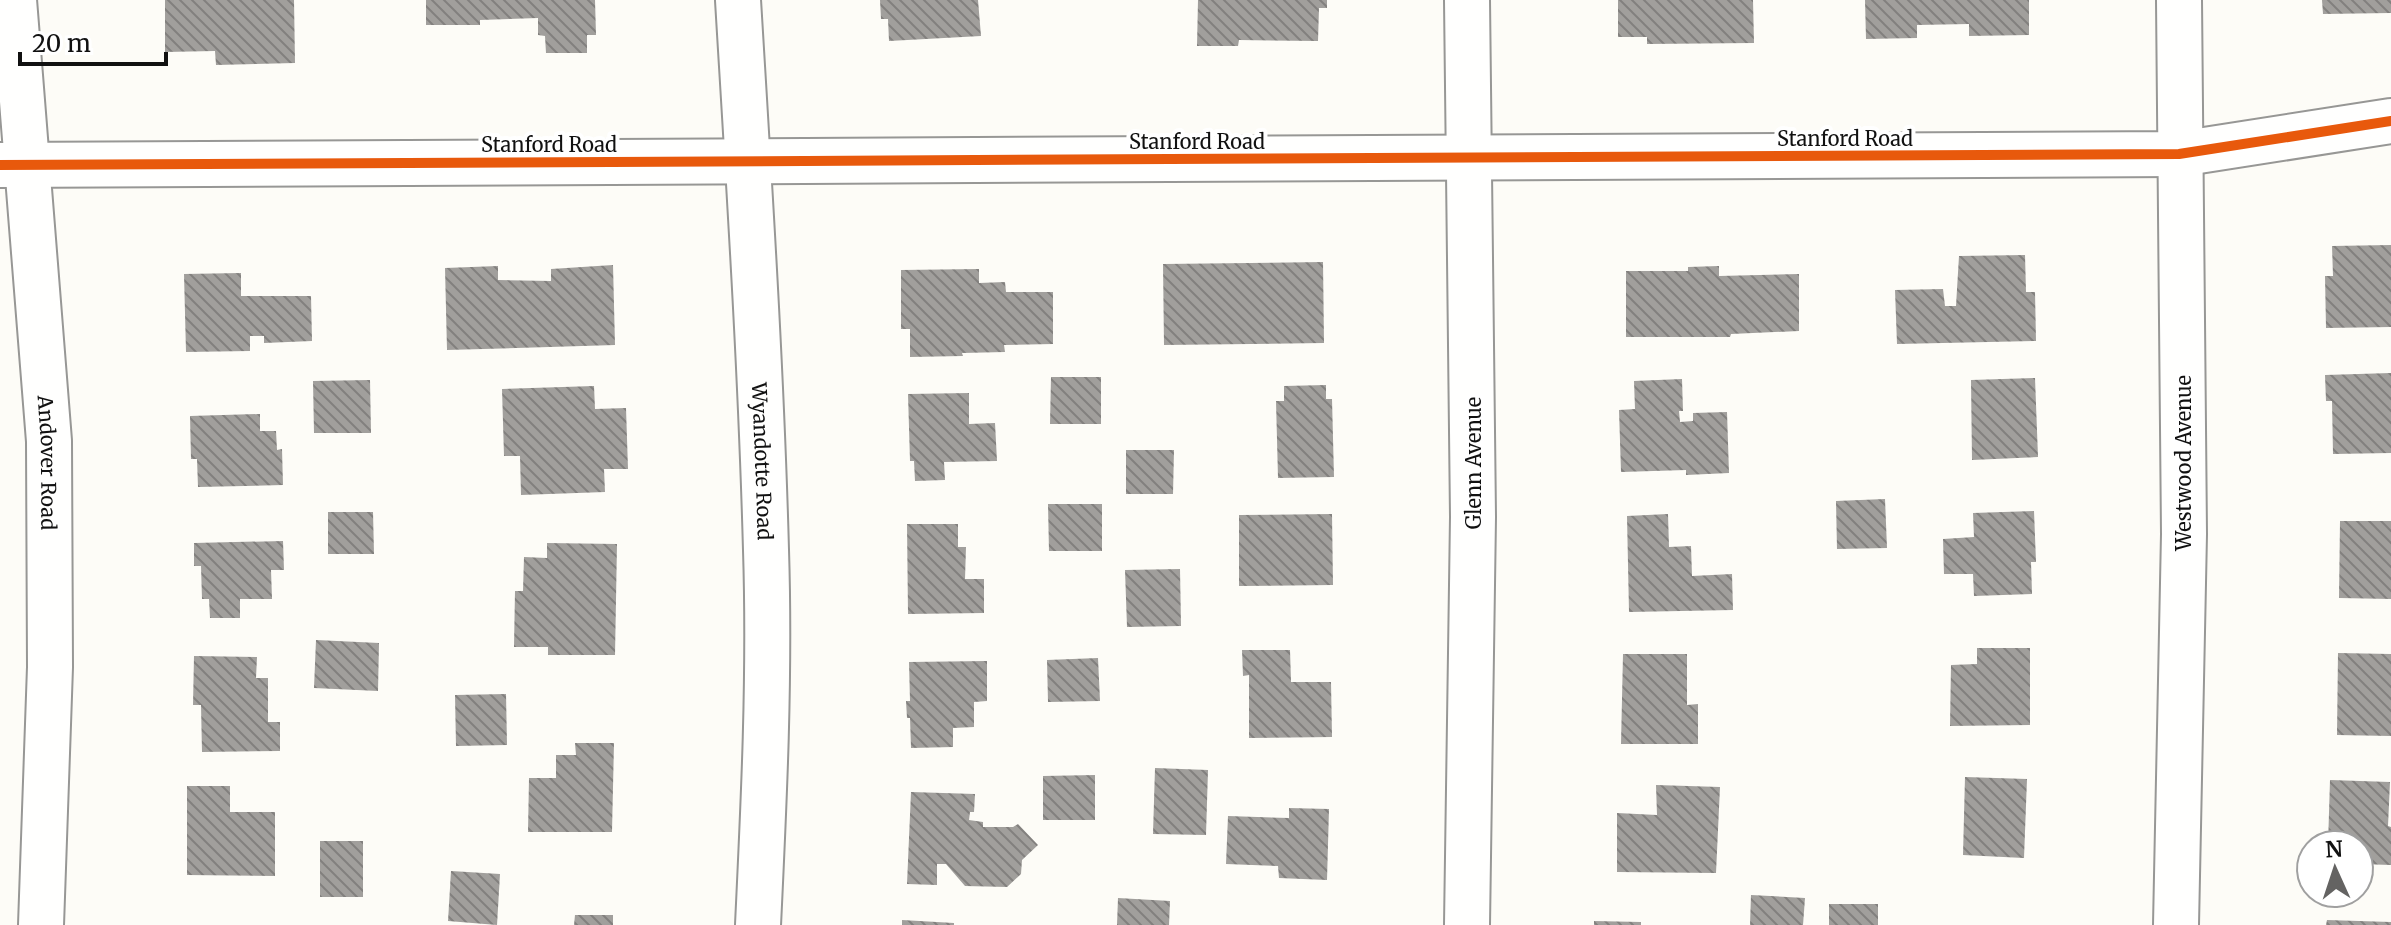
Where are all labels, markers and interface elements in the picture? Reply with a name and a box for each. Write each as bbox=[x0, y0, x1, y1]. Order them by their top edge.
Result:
scale bar bbox=[20, 16, 166, 66]
text: 20 m bbox=[32, 28, 91, 59]
street label: Stanford Road bbox=[1777, 126, 1913, 151]
street label: Stanford Road bbox=[1129, 129, 1265, 154]
street label: Stanford Road bbox=[481, 132, 617, 157]
street label: Westwood Avenue bbox=[2171, 375, 2196, 552]
street label: Wyandotte Road bbox=[747, 381, 778, 541]
street label: Andover Road bbox=[33, 393, 62, 530]
street label: Glenn Avenue bbox=[1461, 397, 1486, 529]
north arrow bbox=[2295, 829, 2375, 909]
text: N bbox=[2325, 835, 2344, 863]

